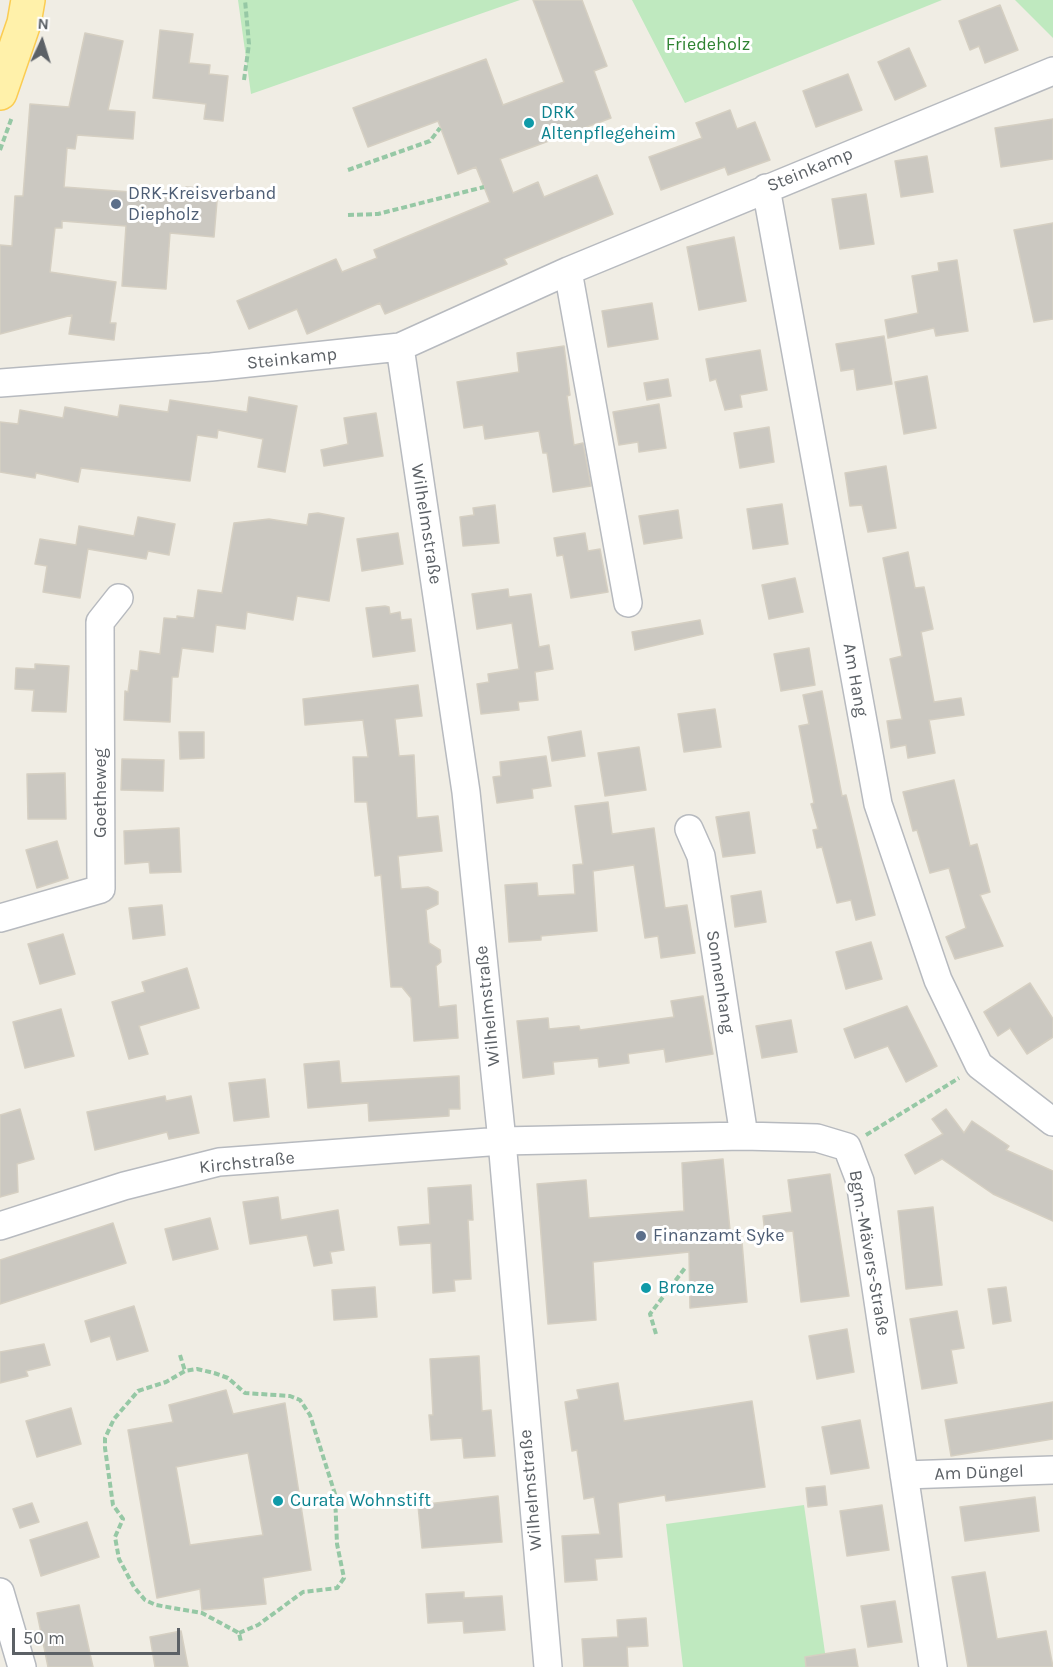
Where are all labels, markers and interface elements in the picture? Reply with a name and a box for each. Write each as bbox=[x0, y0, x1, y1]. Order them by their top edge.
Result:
north arrow bbox=[12, 12, 72, 72]
text: N bbox=[37, 14, 50, 33]
park label: Friedeholz bbox=[666, 34, 750, 56]
place label: DRK Altenpflegeheim bbox=[541, 102, 676, 144]
marker: DRK Altenpflegeheim bbox=[522, 116, 536, 130]
street label: Steinkamp bbox=[764, 143, 856, 197]
place label: DRK-Kreisverband Diepholz bbox=[128, 183, 277, 226]
marker: DRK-Kreisverband Diepholz bbox=[109, 197, 123, 211]
street label: Steinkamp bbox=[246, 344, 338, 374]
street label: Wilhelmstraße bbox=[406, 462, 446, 586]
street label: Am Hang bbox=[838, 641, 872, 719]
street label: Goetheweg bbox=[90, 748, 112, 838]
street label: Sonnenhang bbox=[701, 929, 739, 1035]
street label: Wilhelmstraße bbox=[471, 944, 505, 1068]
street label: Kirchstraße bbox=[198, 1147, 296, 1179]
street label: Bgm.-Mävers-Straße bbox=[844, 1169, 894, 1337]
place label: Finanzamt Syke bbox=[653, 1225, 784, 1247]
marker: Finanzamt Syke bbox=[634, 1229, 648, 1243]
place label: Bronze bbox=[658, 1277, 714, 1299]
marker: Bronze bbox=[639, 1281, 653, 1295]
street label: Wilhelmstraße bbox=[515, 1429, 547, 1551]
street label: Am Düngel bbox=[934, 1461, 1024, 1485]
place label: Curata Wohnstift bbox=[290, 1490, 431, 1512]
marker: Curata Wohnstift bbox=[271, 1494, 285, 1508]
scale bar bbox=[15, 1616, 183, 1654]
text: 50 m bbox=[23, 1627, 65, 1649]

